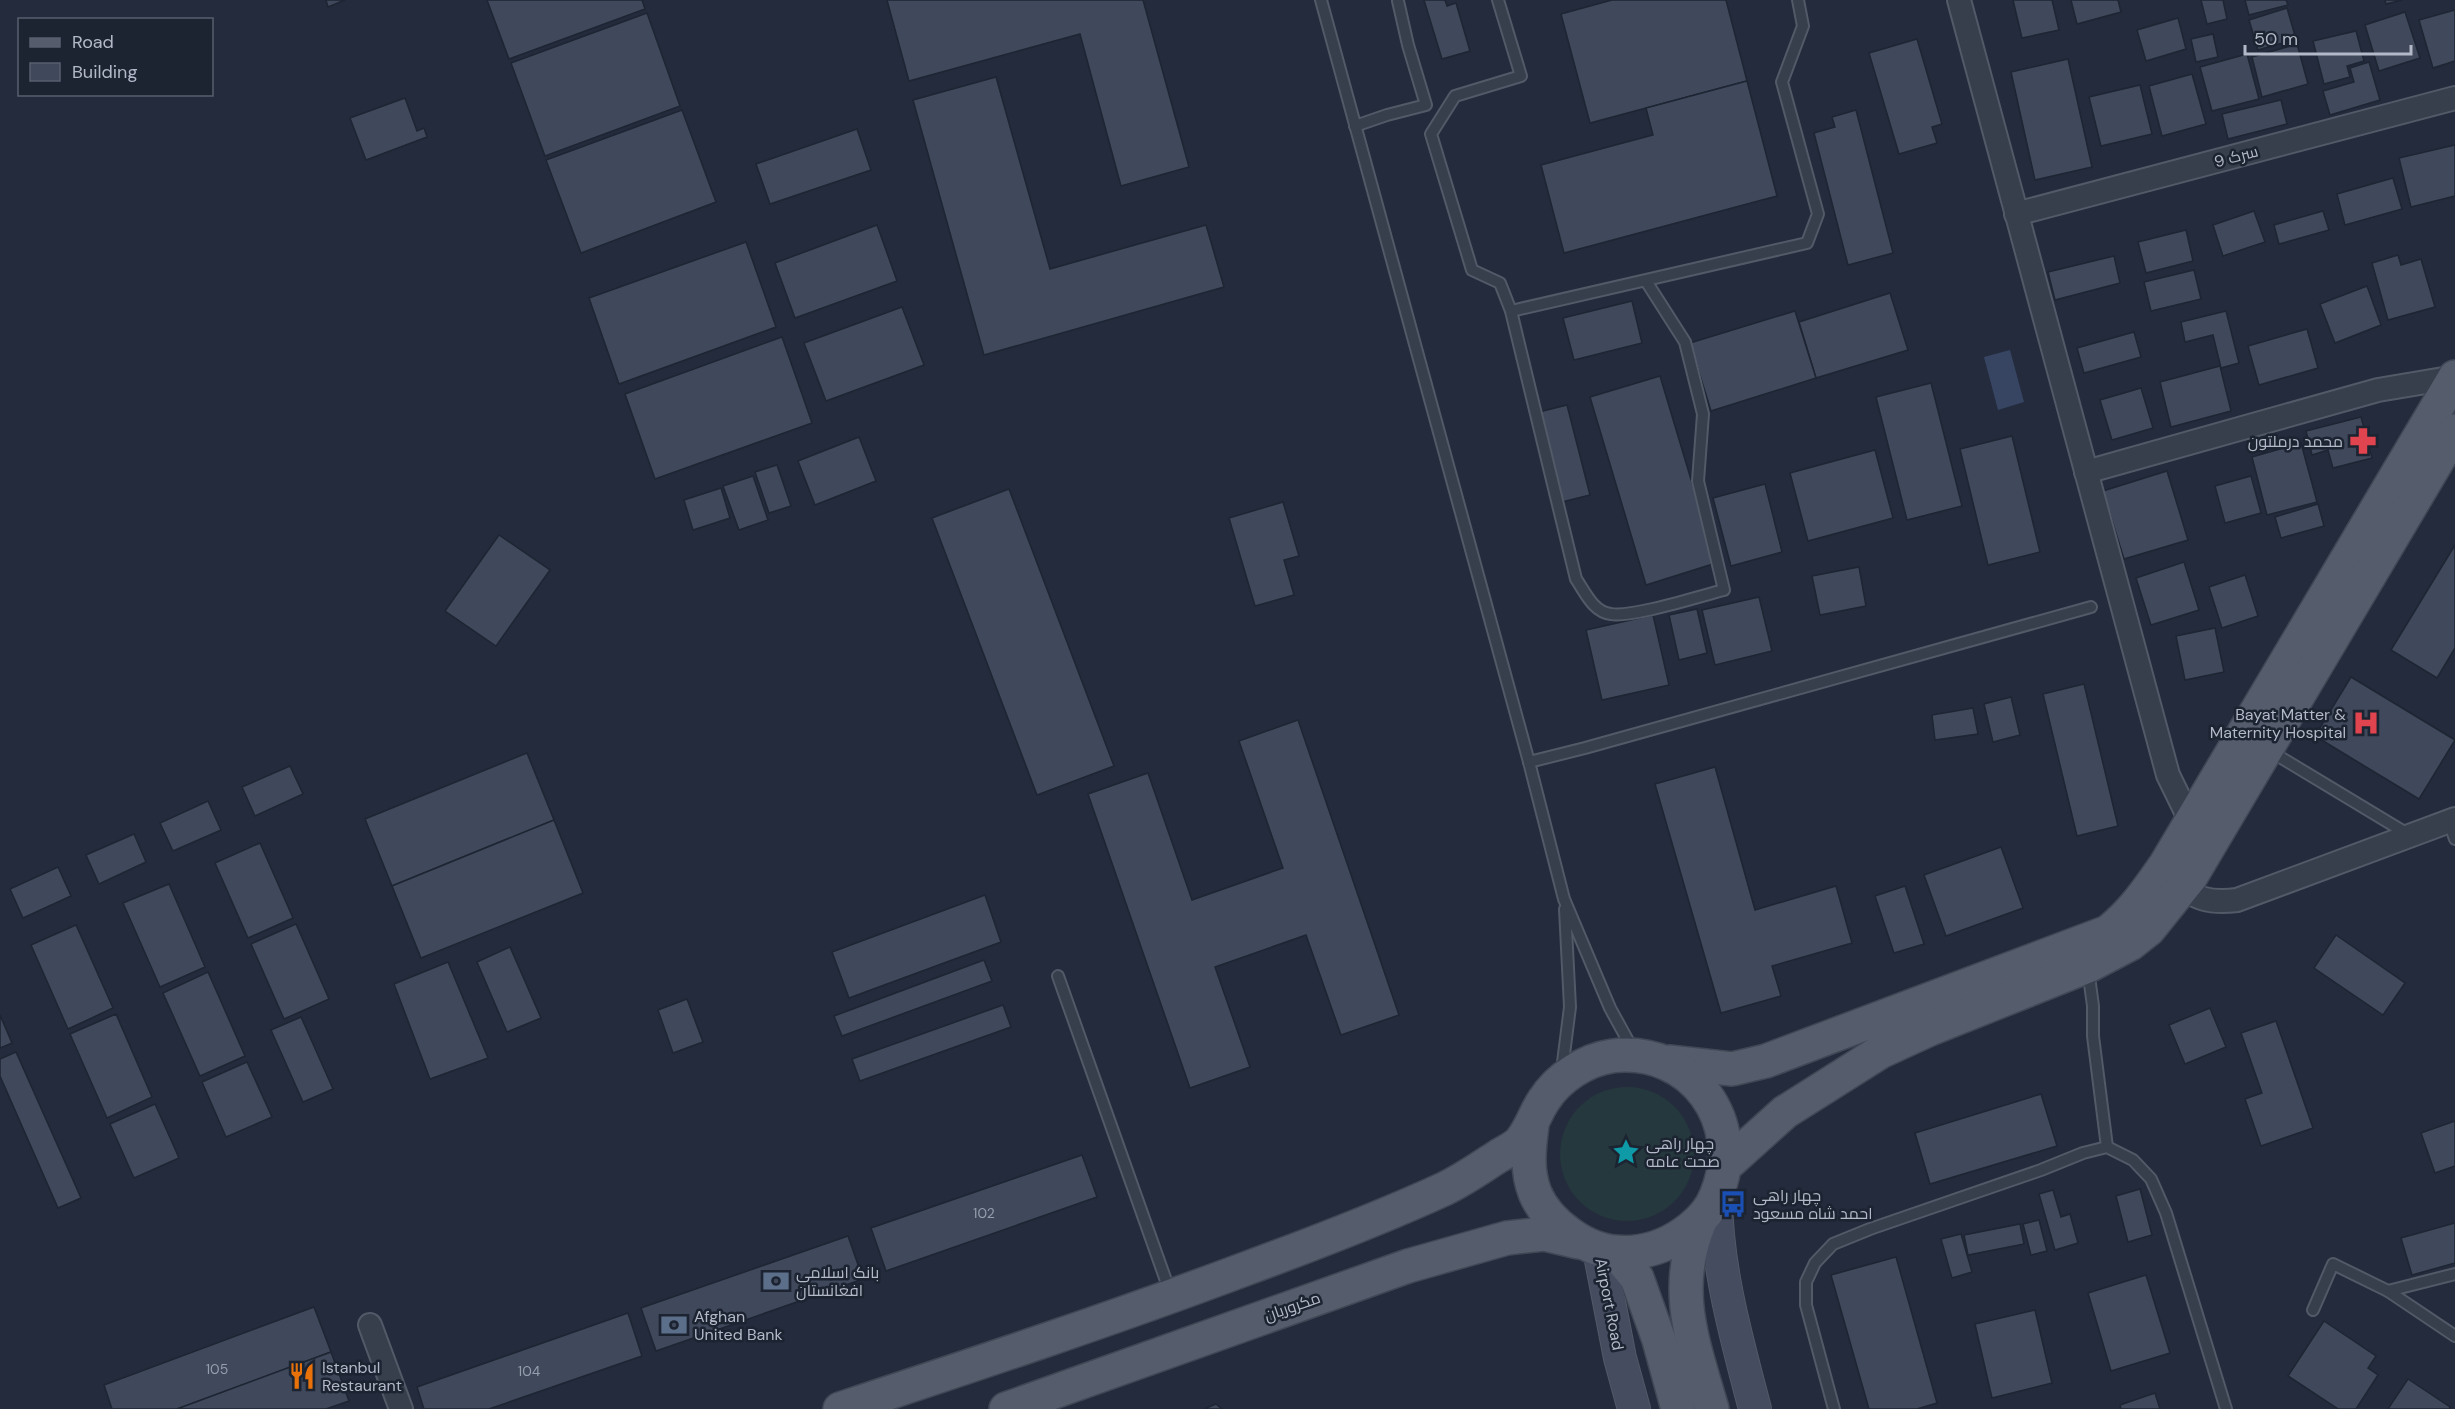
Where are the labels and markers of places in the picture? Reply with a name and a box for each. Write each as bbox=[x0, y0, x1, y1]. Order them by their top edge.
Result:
pharmacy icon: محمد درملتون bbox=[2348, 426, 2378, 456]
place label: محمد درملتون bbox=[2248, 431, 2343, 452]
place label: Bayat Matter & Maternity Hospital bbox=[2210, 704, 2346, 743]
hospital icon: Bayat Matter & Maternity Hospital bbox=[2351, 708, 2381, 738]
place label: چهار راهی صحت عامه bbox=[1646, 1133, 1720, 1172]
place icon: چهار راهی صحت عامه bbox=[1611, 1137, 1641, 1167]
place label: چهار راهی احمد شاه مسعود bbox=[1753, 1185, 1873, 1224]
bus stop icon: چهار راهی احمد شاه مسعود bbox=[1718, 1189, 1748, 1219]
place label: بانک اسلامی افغانستان bbox=[796, 1262, 879, 1301]
bank icon: بانک اسلامی افغانستان bbox=[761, 1266, 791, 1296]
place label: Afghan United Bank bbox=[694, 1306, 783, 1345]
bank icon: Afghan United Bank bbox=[659, 1310, 689, 1340]
place label: Istanbul Restaurant bbox=[322, 1357, 402, 1396]
restaurant icon: Istanbul Restaurant bbox=[287, 1361, 317, 1391]

